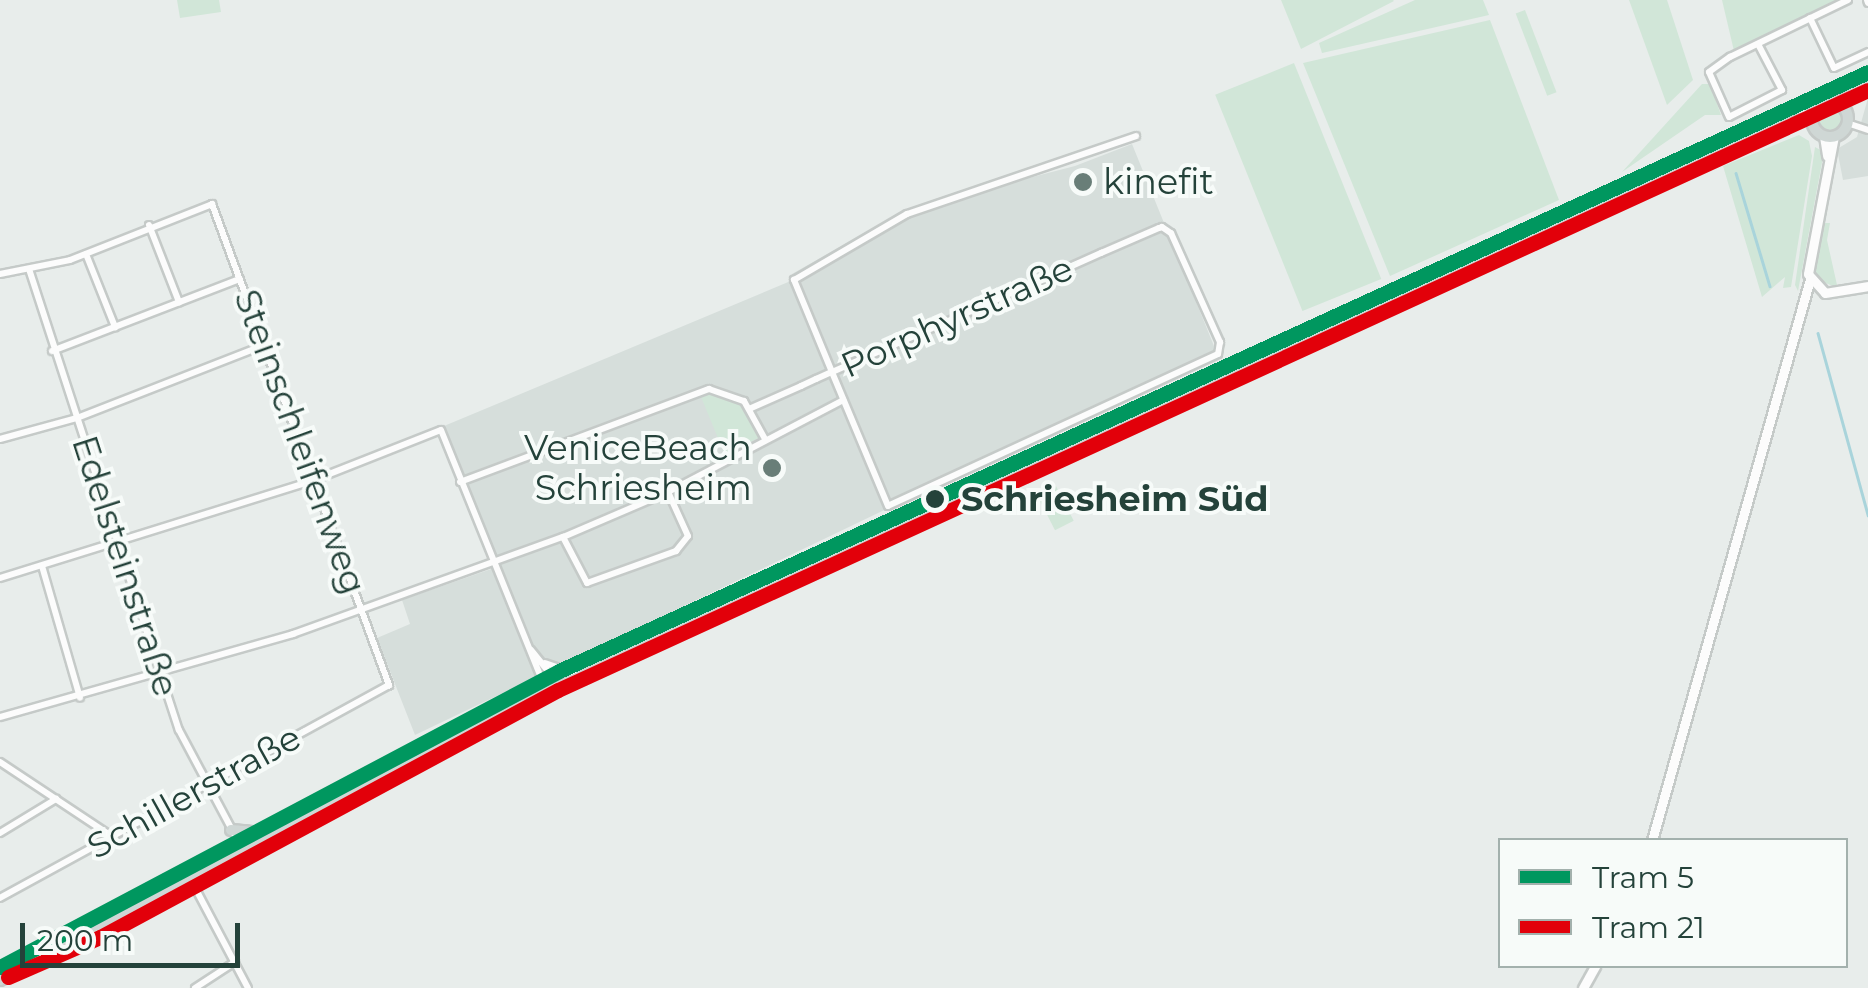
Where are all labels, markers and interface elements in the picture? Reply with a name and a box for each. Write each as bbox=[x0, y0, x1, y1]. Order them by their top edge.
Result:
place label: kinefit bbox=[1103, 161, 1214, 203]
marker: kinefit bbox=[1072, 171, 1094, 193]
street label: Porphyrstraße bbox=[835, 247, 1079, 387]
street label: Steinschleifenweg bbox=[225, 284, 375, 600]
place label: VeniceBeach Schriesheim bbox=[524, 427, 752, 509]
street label: Edelsteinstraße bbox=[63, 430, 187, 702]
marker: VeniceBeach Schriesheim bbox=[761, 457, 783, 479]
place label: Schriesheim Süd bbox=[961, 478, 1268, 520]
marker: Schriesheim Süd bbox=[918, 482, 952, 516]
street label: Schillerstraße bbox=[80, 716, 308, 868]
legend bbox=[1498, 838, 1848, 968]
text: Tram 5 bbox=[1592, 859, 1694, 896]
scale bar bbox=[25, 903, 245, 965]
text: Tram 21 bbox=[1592, 909, 1705, 946]
text: 200 m bbox=[37, 922, 133, 959]

